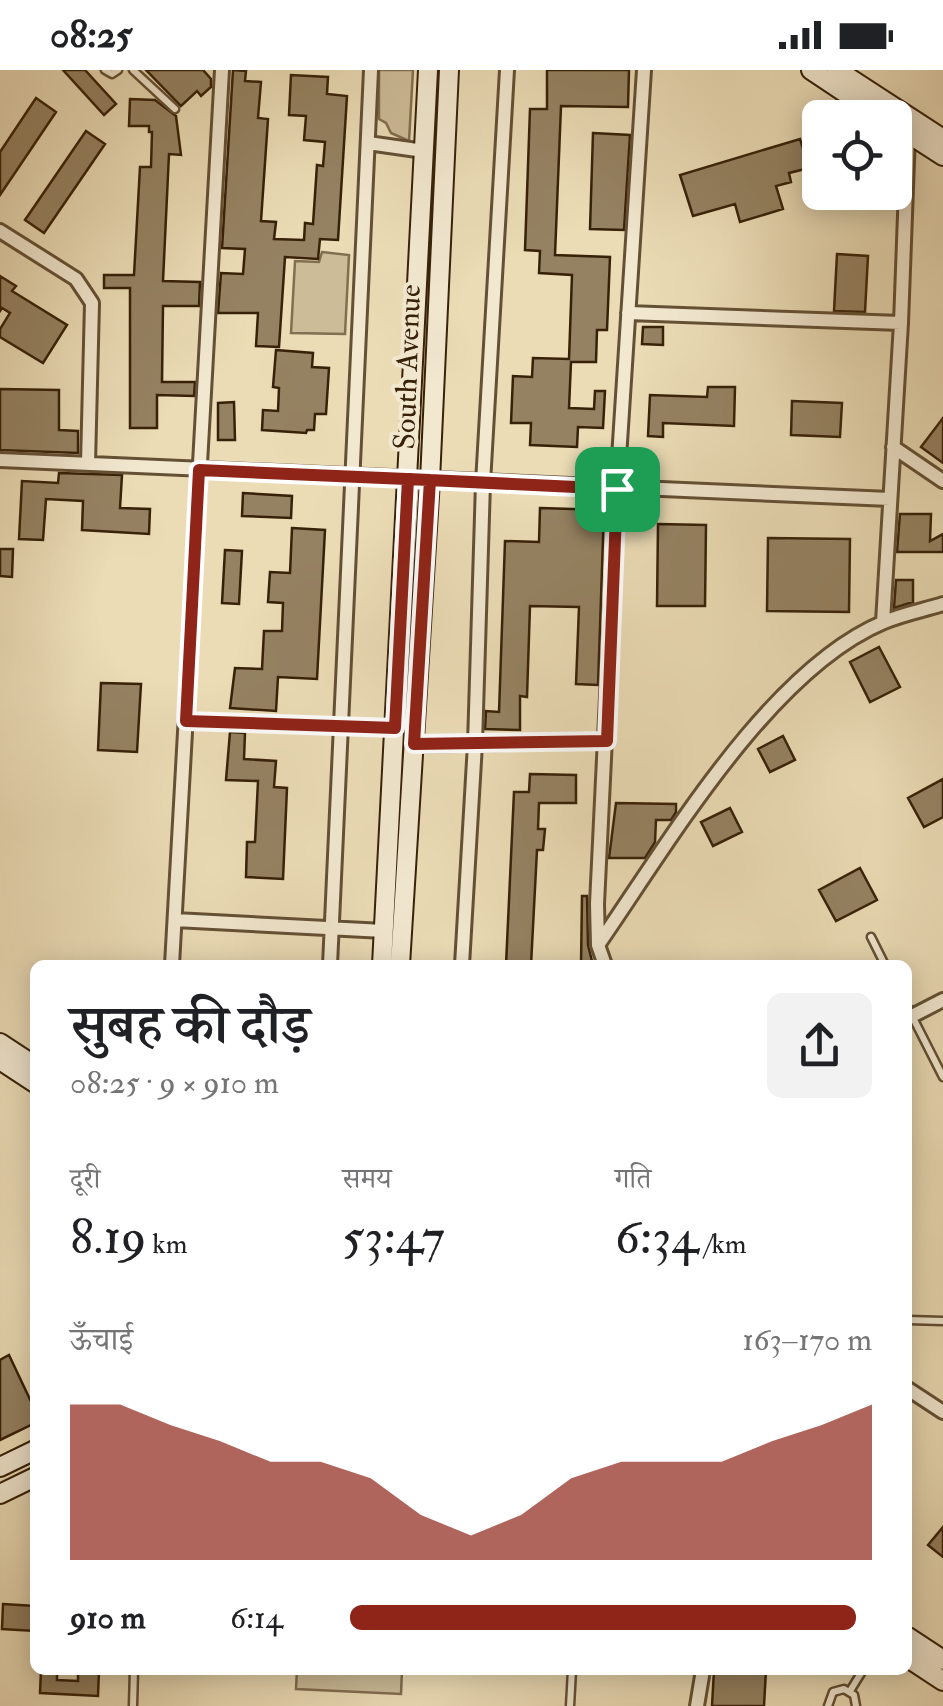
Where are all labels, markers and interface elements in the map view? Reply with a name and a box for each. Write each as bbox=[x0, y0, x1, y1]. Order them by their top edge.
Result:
text: 08:25 bbox=[50, 11, 133, 59]
map controls bbox=[802, 100, 912, 210]
button: locate bbox=[802, 100, 912, 210]
street label: South Avenue bbox=[386, 284, 429, 450]
pin bbox=[575, 447, 660, 532]
icon: arrive bbox=[590, 462, 645, 517]
text: सुबह की दौड़ bbox=[70, 991, 310, 1060]
button: share bbox=[767, 993, 872, 1098]
text: 08:25 · 9 × 910 m bbox=[70, 1063, 279, 1103]
text: दूरी bbox=[70, 1162, 100, 1197]
text: समय bbox=[342, 1162, 392, 1197]
text: गति bbox=[615, 1162, 651, 1197]
text: 8.19 bbox=[70, 1206, 146, 1269]
text: 53:47 bbox=[342, 1206, 445, 1269]
text: 6:34 bbox=[615, 1206, 698, 1269]
text: km bbox=[146, 1227, 187, 1262]
text: /km bbox=[698, 1227, 746, 1262]
text: ऊँचाई bbox=[70, 1320, 133, 1360]
text: 163–170 m bbox=[742, 1320, 872, 1360]
text: 910 m bbox=[70, 1598, 145, 1638]
text: 6:14 bbox=[230, 1598, 283, 1638]

